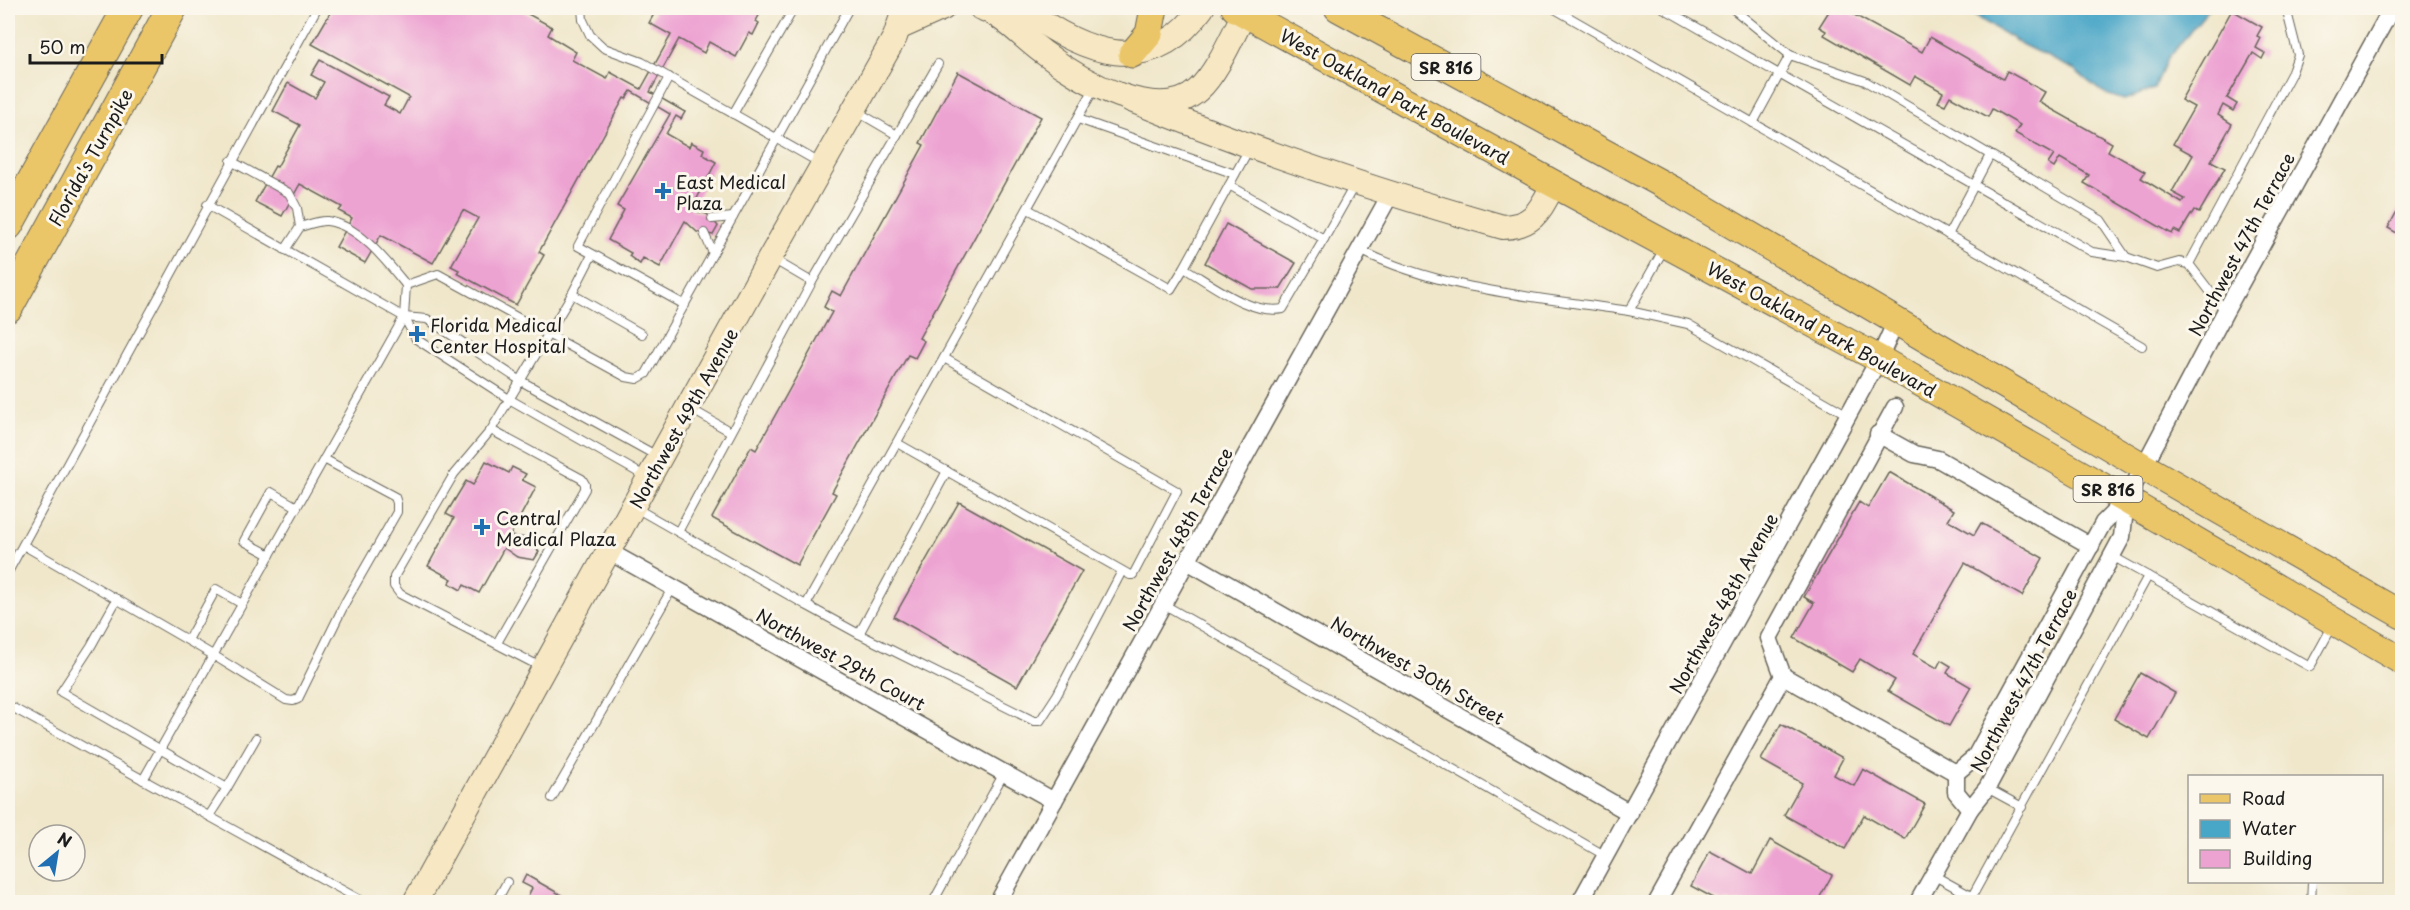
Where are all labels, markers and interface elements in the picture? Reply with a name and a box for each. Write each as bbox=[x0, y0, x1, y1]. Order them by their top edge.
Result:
street label: West Oakland Park Boulevard bbox=[1275, 21, 1515, 171]
scale bar bbox=[30, 27, 162, 65]
text: 50 m bbox=[39, 33, 86, 60]
road number: SR 816 bbox=[1412, 54, 1480, 80]
street label: Florida's Turnpike bbox=[41, 83, 139, 231]
street label: Northwest 47th Terrace bbox=[2181, 147, 2301, 341]
place label: East Medical Plaza bbox=[676, 168, 786, 216]
marker: East Medical Plaza bbox=[654, 182, 672, 200]
street label: West Oakland Park Boulevard bbox=[1702, 254, 1942, 404]
place label: Florida Medical Center Hospital bbox=[430, 311, 566, 359]
street label: Northwest 49th Avenue bbox=[622, 323, 744, 513]
marker: Florida Medical Center Hospital bbox=[408, 325, 426, 343]
street label: Northwest 48th Terrace bbox=[1115, 442, 1239, 636]
road number: SR 816 bbox=[2074, 476, 2142, 502]
place label: Central Medical Plaza bbox=[496, 504, 617, 552]
street label: Northwest 48th Avenue bbox=[1662, 507, 1784, 698]
marker: Central Medical Plaza bbox=[473, 518, 491, 536]
street label: Northwest 47th Terrace bbox=[1963, 583, 2083, 777]
street label: Northwest 29th Court bbox=[752, 601, 930, 717]
street label: Northwest 30th Street bbox=[1326, 609, 1510, 731]
legend bbox=[2188, 775, 2383, 883]
text: Road bbox=[2242, 784, 2286, 811]
text: Water bbox=[2242, 814, 2297, 841]
north arrow bbox=[27, 823, 87, 883]
text: N bbox=[54, 826, 76, 853]
text: Building bbox=[2242, 844, 2312, 871]

